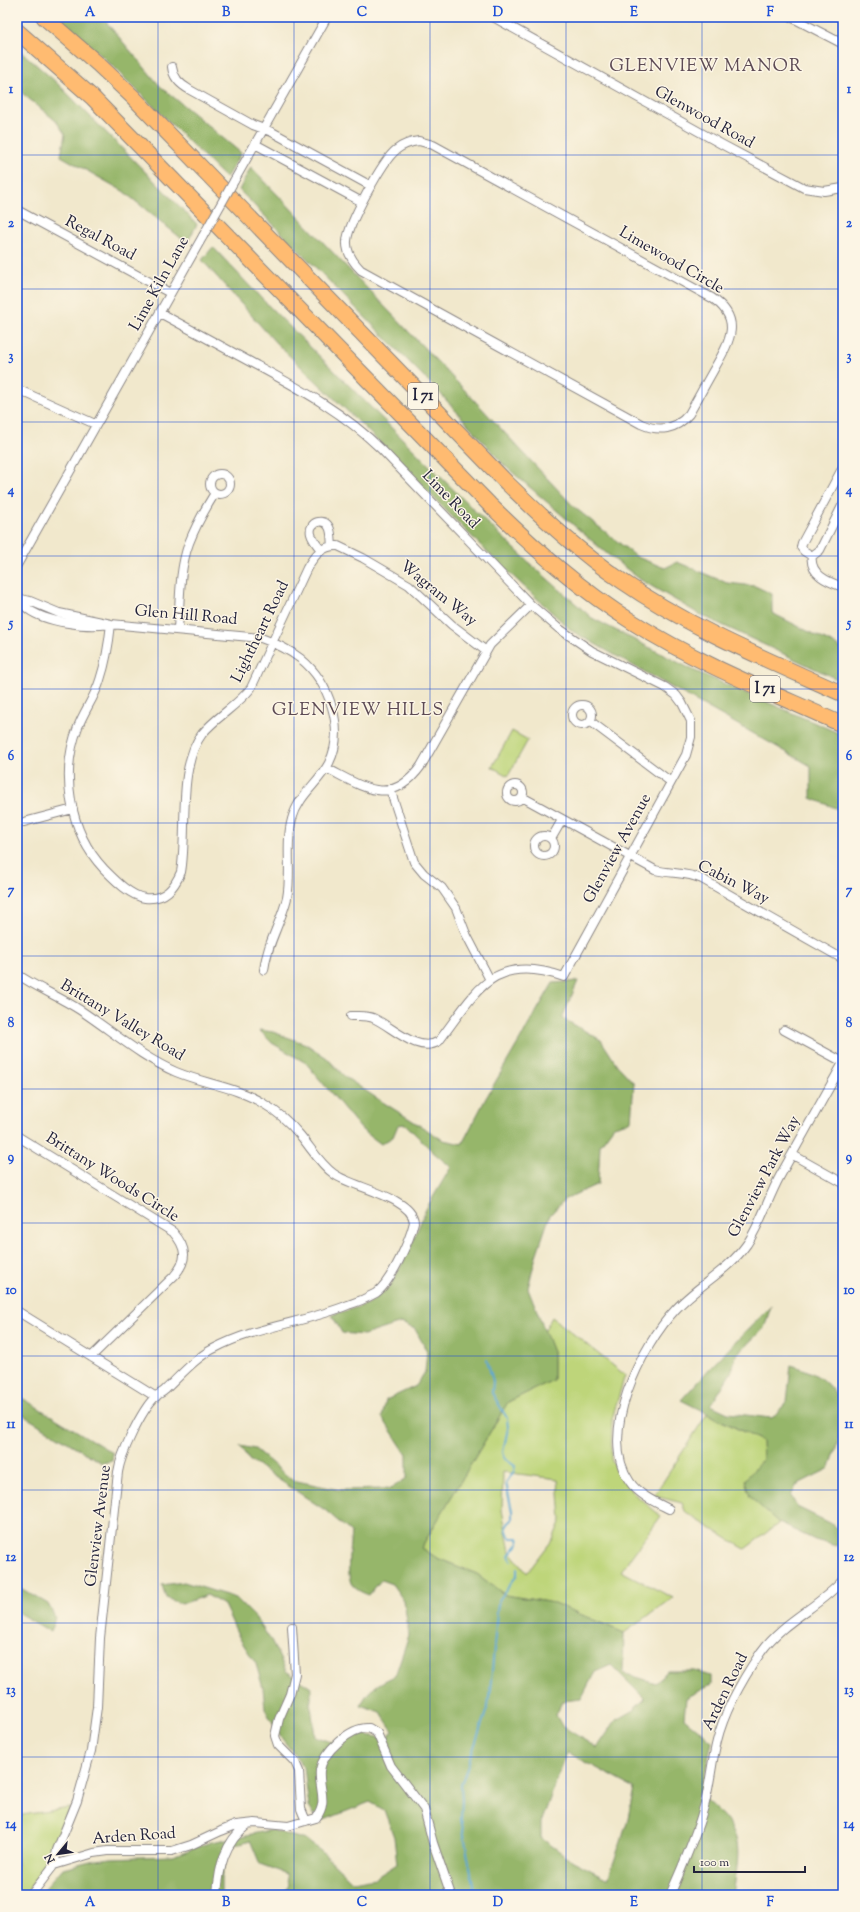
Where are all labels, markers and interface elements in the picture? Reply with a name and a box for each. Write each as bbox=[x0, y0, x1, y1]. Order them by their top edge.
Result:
text: A bbox=[85, 4, 96, 22]
text: B bbox=[222, 4, 231, 22]
text: C bbox=[357, 4, 367, 22]
text: D bbox=[493, 4, 503, 22]
text: E bbox=[630, 4, 638, 22]
text: F bbox=[766, 4, 774, 22]
district label: GLENVIEW MANOR bbox=[609, 54, 803, 80]
text: 1 bbox=[9, 81, 14, 99]
street label: Glenwood Road bbox=[650, 81, 758, 155]
text: 1 bbox=[847, 81, 852, 99]
street label: Regal Road bbox=[60, 211, 140, 267]
text: 2 bbox=[8, 215, 15, 233]
text: 2 bbox=[846, 215, 853, 233]
street label: Limewood Circle bbox=[614, 222, 728, 300]
street label: Lime Kiln Lane bbox=[124, 232, 196, 336]
text: 3 bbox=[8, 348, 14, 366]
text: 3 bbox=[846, 348, 852, 366]
road number: I 71 bbox=[408, 383, 438, 409]
street label: Lime Road bbox=[416, 465, 484, 535]
text: 4 bbox=[7, 482, 15, 500]
text: 4 bbox=[845, 482, 853, 500]
street label: Wagram Way bbox=[394, 556, 482, 632]
street label: Lightheart Road bbox=[226, 577, 296, 687]
street label: Glen Hill Road bbox=[134, 600, 238, 632]
text: 5 bbox=[8, 615, 14, 633]
text: 5 bbox=[846, 615, 852, 633]
road number: I 71 bbox=[750, 676, 780, 702]
district label: GLENVIEW HILLS bbox=[272, 698, 444, 724]
text: 6 bbox=[8, 748, 15, 766]
text: 6 bbox=[846, 748, 853, 766]
street label: Glenview Avenue bbox=[578, 790, 658, 908]
street label: Cabin Way bbox=[693, 855, 773, 911]
text: 7 bbox=[8, 882, 15, 900]
text: 7 bbox=[846, 882, 853, 900]
street label: Brittany Valley Road bbox=[55, 975, 189, 1067]
text: 8 bbox=[8, 1015, 15, 1033]
text: 8 bbox=[846, 1015, 853, 1033]
street label: Glenview Park Way bbox=[723, 1112, 807, 1242]
street label: Brittany Woods Circle bbox=[41, 1128, 183, 1228]
text: 9 bbox=[8, 1149, 15, 1167]
text: 9 bbox=[846, 1149, 853, 1167]
text: 10 bbox=[5, 1282, 17, 1300]
text: 10 bbox=[843, 1282, 855, 1300]
text: 11 bbox=[7, 1416, 16, 1434]
text: 11 bbox=[845, 1416, 854, 1434]
street label: Glenview Avenue bbox=[80, 1464, 118, 1588]
text: 12 bbox=[6, 1549, 17, 1567]
text: 12 bbox=[844, 1549, 855, 1567]
street label: Arden Road bbox=[697, 1649, 755, 1735]
text: 13 bbox=[6, 1682, 16, 1700]
text: 13 bbox=[844, 1682, 854, 1700]
text: 14 bbox=[6, 1816, 17, 1834]
text: 14 bbox=[844, 1816, 855, 1834]
street label: Arden Road bbox=[91, 1823, 177, 1851]
north arrow bbox=[38, 1834, 78, 1874]
scale bar bbox=[694, 1848, 805, 1874]
text: N bbox=[41, 1850, 60, 1867]
text: 100 m bbox=[700, 1854, 729, 1872]
text: A bbox=[85, 1894, 96, 1912]
text: B bbox=[222, 1894, 231, 1912]
text: C bbox=[357, 1894, 367, 1912]
text: D bbox=[493, 1894, 503, 1912]
text: E bbox=[630, 1894, 638, 1912]
text: F bbox=[766, 1894, 774, 1912]

